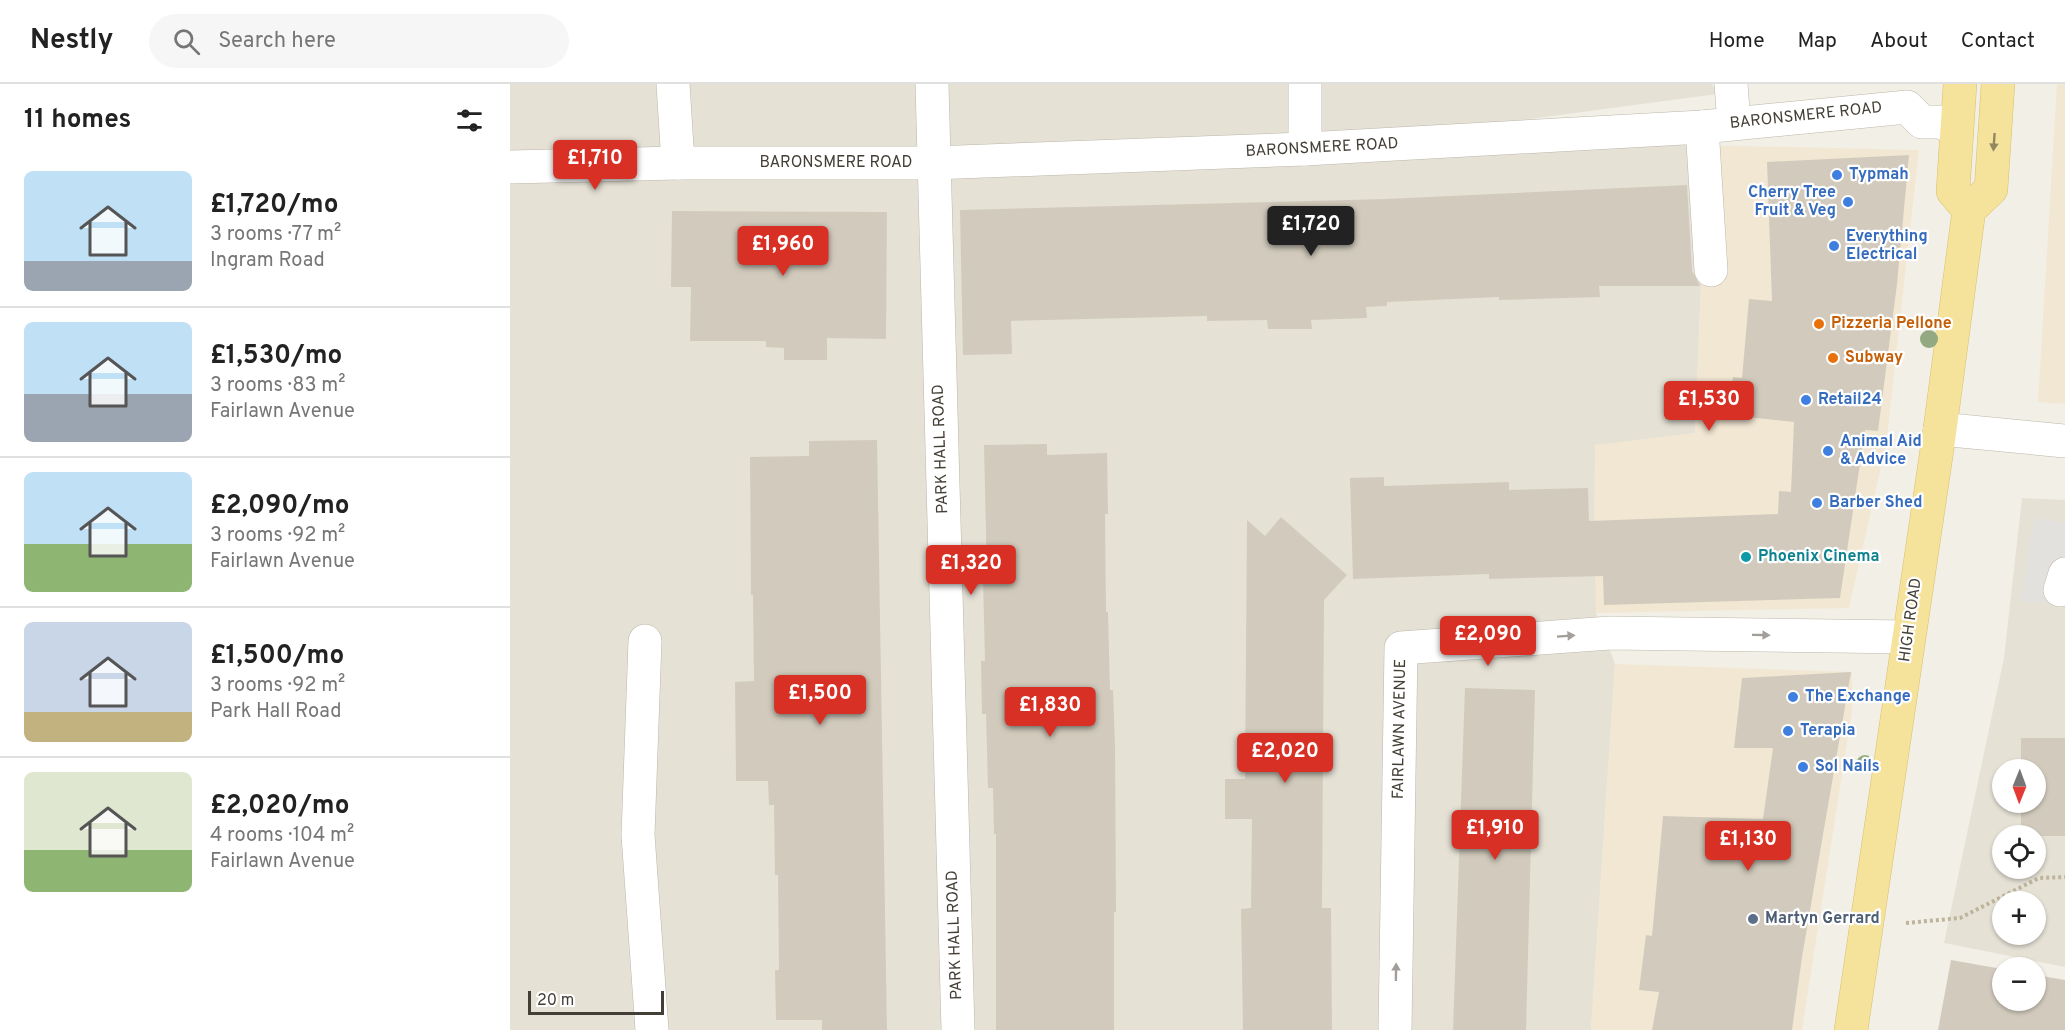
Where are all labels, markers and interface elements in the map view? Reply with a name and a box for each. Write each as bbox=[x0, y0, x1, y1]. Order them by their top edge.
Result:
search box bbox=[149, 14, 569, 68]
text: Nestly bbox=[30, 23, 113, 59]
icon: search bbox=[170, 25, 203, 58]
text: Search here bbox=[218, 28, 336, 55]
text: Home bbox=[1709, 28, 1765, 55]
text: Map bbox=[1798, 28, 1837, 55]
text: About bbox=[1870, 28, 1928, 55]
text: Contact bbox=[1961, 28, 2035, 55]
street label: BARONSMERE ROAD bbox=[1729, 98, 1883, 134]
text: 11 homes bbox=[24, 104, 131, 137]
icon: filters bbox=[453, 104, 486, 137]
one-way arrow bbox=[1989, 133, 1999, 152]
street label: BARONSMERE ROAD bbox=[1245, 134, 1399, 162]
pin: £1,710 bbox=[546, 140, 644, 191]
text: £1,710 bbox=[567, 146, 623, 172]
street label: BARONSMERE ROAD bbox=[759, 153, 913, 173]
place label: Typmah bbox=[1849, 165, 1909, 185]
marker: Typmah bbox=[1830, 168, 1844, 182]
place label: Cherry Tree Fruit & Veg bbox=[1748, 183, 1836, 221]
text: £1,720/mo bbox=[210, 189, 338, 222]
icon: home bbox=[72, 195, 144, 267]
marker: Cherry Tree Fruit & Veg bbox=[1841, 195, 1855, 209]
pin: £1,720 bbox=[1262, 206, 1360, 257]
text: £1,720 bbox=[1281, 212, 1341, 238]
text: 3 rooms · 77 m² bbox=[210, 222, 341, 248]
pin: £1,960 bbox=[734, 226, 832, 277]
place label: Everything Electrical bbox=[1846, 227, 1928, 265]
text: £1,960 bbox=[752, 232, 814, 258]
marker: Everything Electrical bbox=[1827, 239, 1841, 253]
text: Ingram Road bbox=[210, 248, 325, 274]
place label: Pizzeria Pellone bbox=[1831, 314, 1952, 334]
marker: Pizzeria Pellone bbox=[1812, 317, 1826, 331]
text: £1,530/mo bbox=[210, 340, 342, 373]
icon: home bbox=[72, 346, 144, 418]
place label: Subway bbox=[1845, 348, 1903, 368]
marker: Subway bbox=[1826, 351, 1840, 365]
text: 3 rooms · 83 m² bbox=[210, 373, 345, 399]
pin: £1,530 bbox=[1660, 381, 1758, 432]
street label: PARK HALL ROAD bbox=[929, 384, 953, 514]
text: £1,530 bbox=[1678, 387, 1740, 413]
place label: Retail24 bbox=[1818, 390, 1882, 410]
marker: Retail24 bbox=[1799, 393, 1813, 407]
text: Fairlawn Avenue bbox=[210, 399, 355, 425]
place label: Animal Aid & Advice bbox=[1840, 432, 1922, 470]
marker: Animal Aid & Advice bbox=[1821, 444, 1835, 458]
text: £2,090/mo bbox=[210, 490, 350, 523]
place label: Barber Shed bbox=[1829, 493, 1923, 513]
icon: home bbox=[72, 496, 144, 568]
marker: Barber Shed bbox=[1810, 496, 1824, 510]
text: 3 rooms · 92 m² bbox=[210, 523, 345, 549]
pin: £1,320 bbox=[922, 545, 1020, 596]
place label: Phoenix Cinema bbox=[1758, 547, 1879, 567]
text: Fairlawn Avenue bbox=[210, 549, 355, 575]
marker: Phoenix Cinema bbox=[1739, 550, 1753, 564]
text: £1,320 bbox=[940, 551, 1002, 577]
street label: HIGH ROAD bbox=[1895, 577, 1927, 663]
pin: £2,090 bbox=[1439, 616, 1537, 667]
text: £2,090 bbox=[1454, 622, 1522, 648]
one-way arrow bbox=[1751, 630, 1770, 640]
one-way arrow bbox=[1557, 632, 1576, 641]
text: £1,500/mo bbox=[210, 640, 344, 673]
icon: home bbox=[72, 646, 144, 718]
street label: FAIRLAWN AVENUE bbox=[1389, 659, 1411, 799]
text: 3 rooms · 92 m² bbox=[210, 673, 345, 699]
pin: £1,500 bbox=[771, 675, 869, 726]
text: £1,500 bbox=[788, 681, 852, 707]
pin: £1,830 bbox=[1001, 687, 1099, 738]
place label: The Exchange bbox=[1805, 687, 1911, 707]
marker: The Exchange bbox=[1786, 690, 1800, 704]
text: £1,830 bbox=[1019, 693, 1081, 719]
text: Park Hall Road bbox=[210, 699, 341, 725]
place label: Terapia bbox=[1800, 721, 1855, 741]
marker: Terapia bbox=[1781, 724, 1795, 738]
pin: £2,020 bbox=[1236, 733, 1334, 784]
text: £2,020 bbox=[1251, 739, 1319, 765]
place label: Sol Nails bbox=[1815, 757, 1880, 777]
north arrow bbox=[1992, 759, 2046, 813]
map controls bbox=[1992, 759, 2046, 1011]
marker: Sol Nails bbox=[1796, 760, 1810, 774]
text: £2,020/mo bbox=[210, 790, 349, 823]
icon: home bbox=[72, 796, 144, 868]
pin: £1,910 bbox=[1446, 810, 1544, 861]
text: £1,910 bbox=[1466, 816, 1524, 842]
pin: £1,130 bbox=[1699, 821, 1797, 872]
text: 4 rooms · 104 m² bbox=[210, 823, 354, 849]
button: locate bbox=[1992, 825, 2046, 879]
text: £1,130 bbox=[1719, 827, 1777, 853]
text: Fairlawn Avenue bbox=[210, 849, 355, 875]
street label: PARK HALL ROAD bbox=[943, 870, 967, 1000]
button: + bbox=[1992, 891, 2046, 945]
place label: Martyn Gerrard bbox=[1765, 909, 1880, 929]
marker: Martyn Gerrard bbox=[1746, 912, 1760, 926]
button: − bbox=[1992, 957, 2046, 1011]
one-way arrow bbox=[1391, 962, 1401, 981]
scale bar bbox=[528, 988, 664, 1016]
text: 20 m bbox=[537, 991, 574, 1011]

